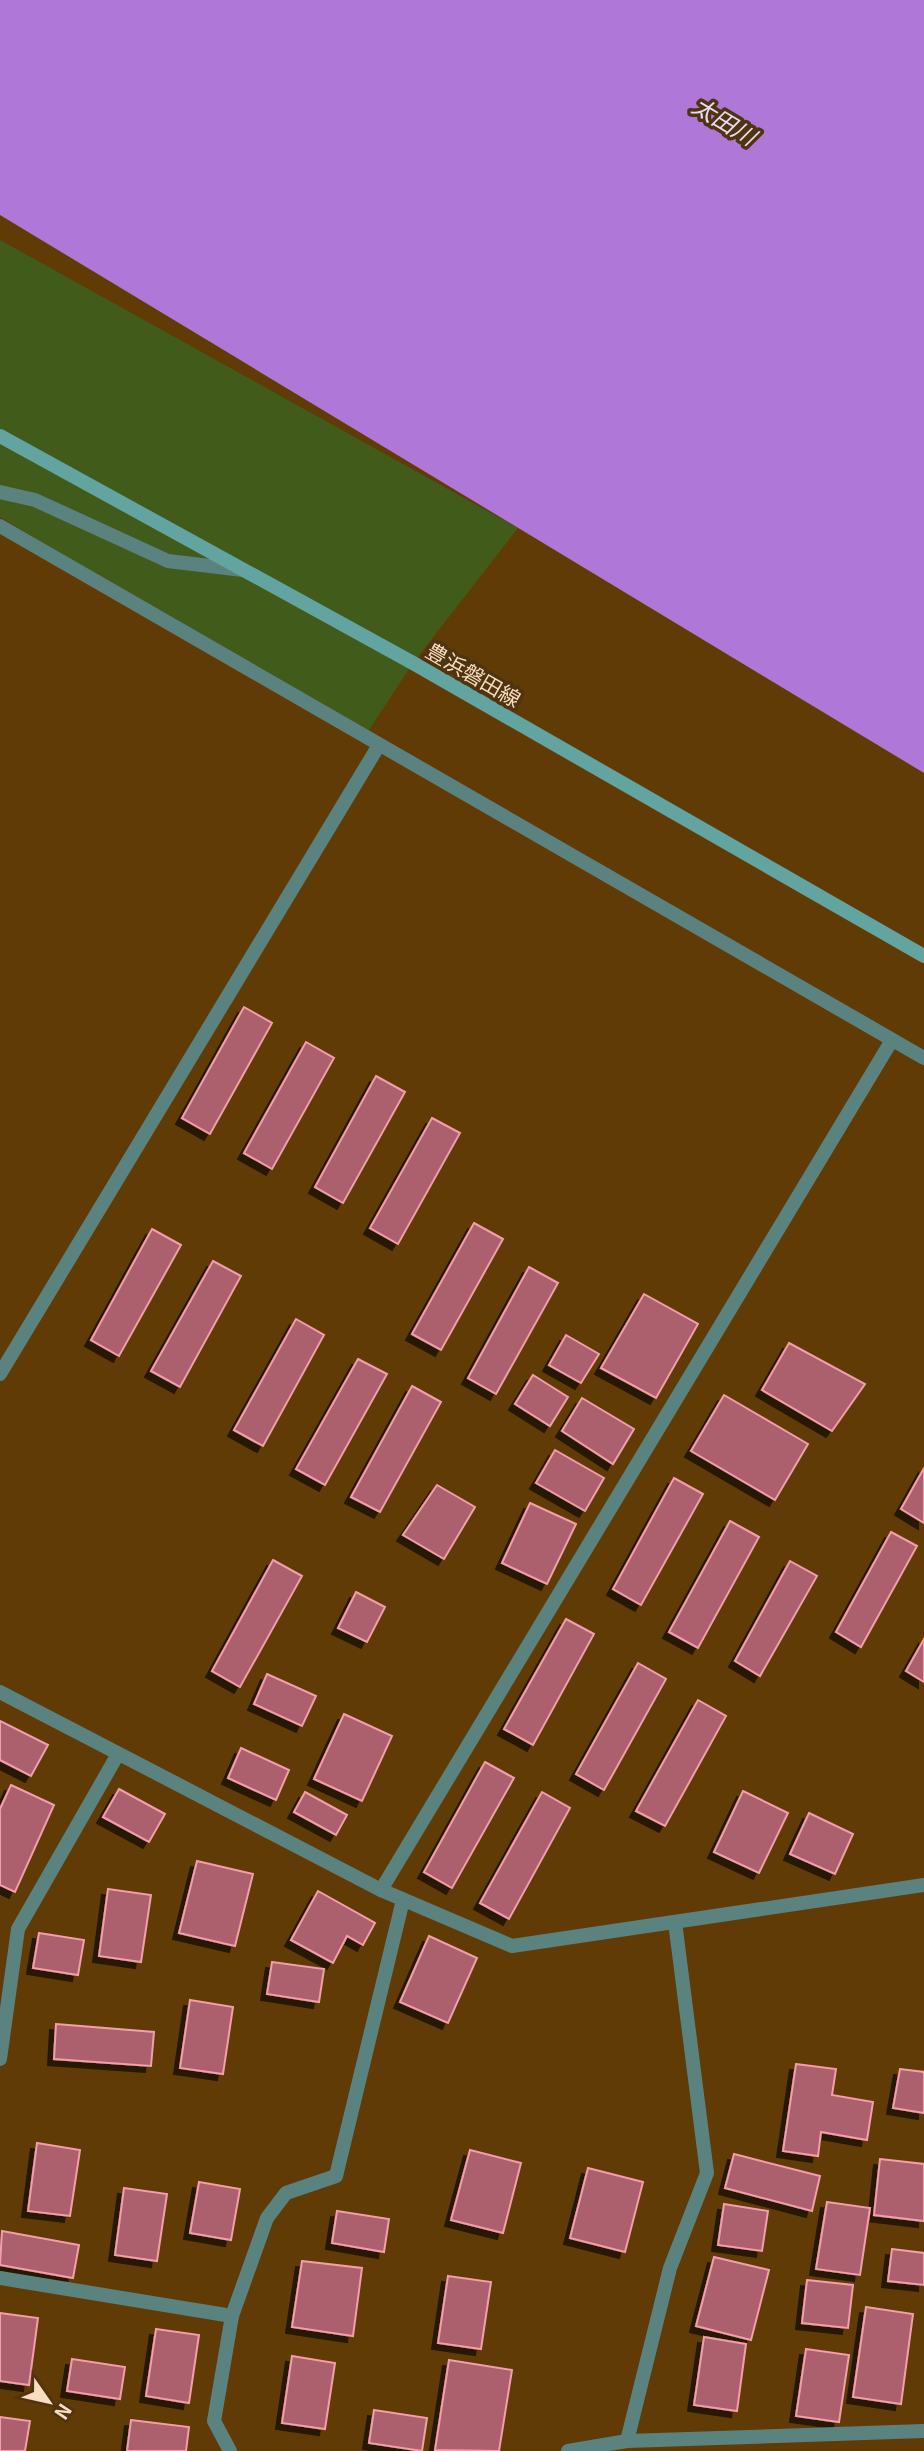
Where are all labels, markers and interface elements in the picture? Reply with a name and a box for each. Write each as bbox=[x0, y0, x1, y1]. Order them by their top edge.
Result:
water label: 太田川 bbox=[687, 88, 766, 154]
street label: 豊浜磐田線 bbox=[421, 635, 527, 713]
north arrow bbox=[14, 2367, 84, 2437]
text: N bbox=[49, 2399, 80, 2426]

